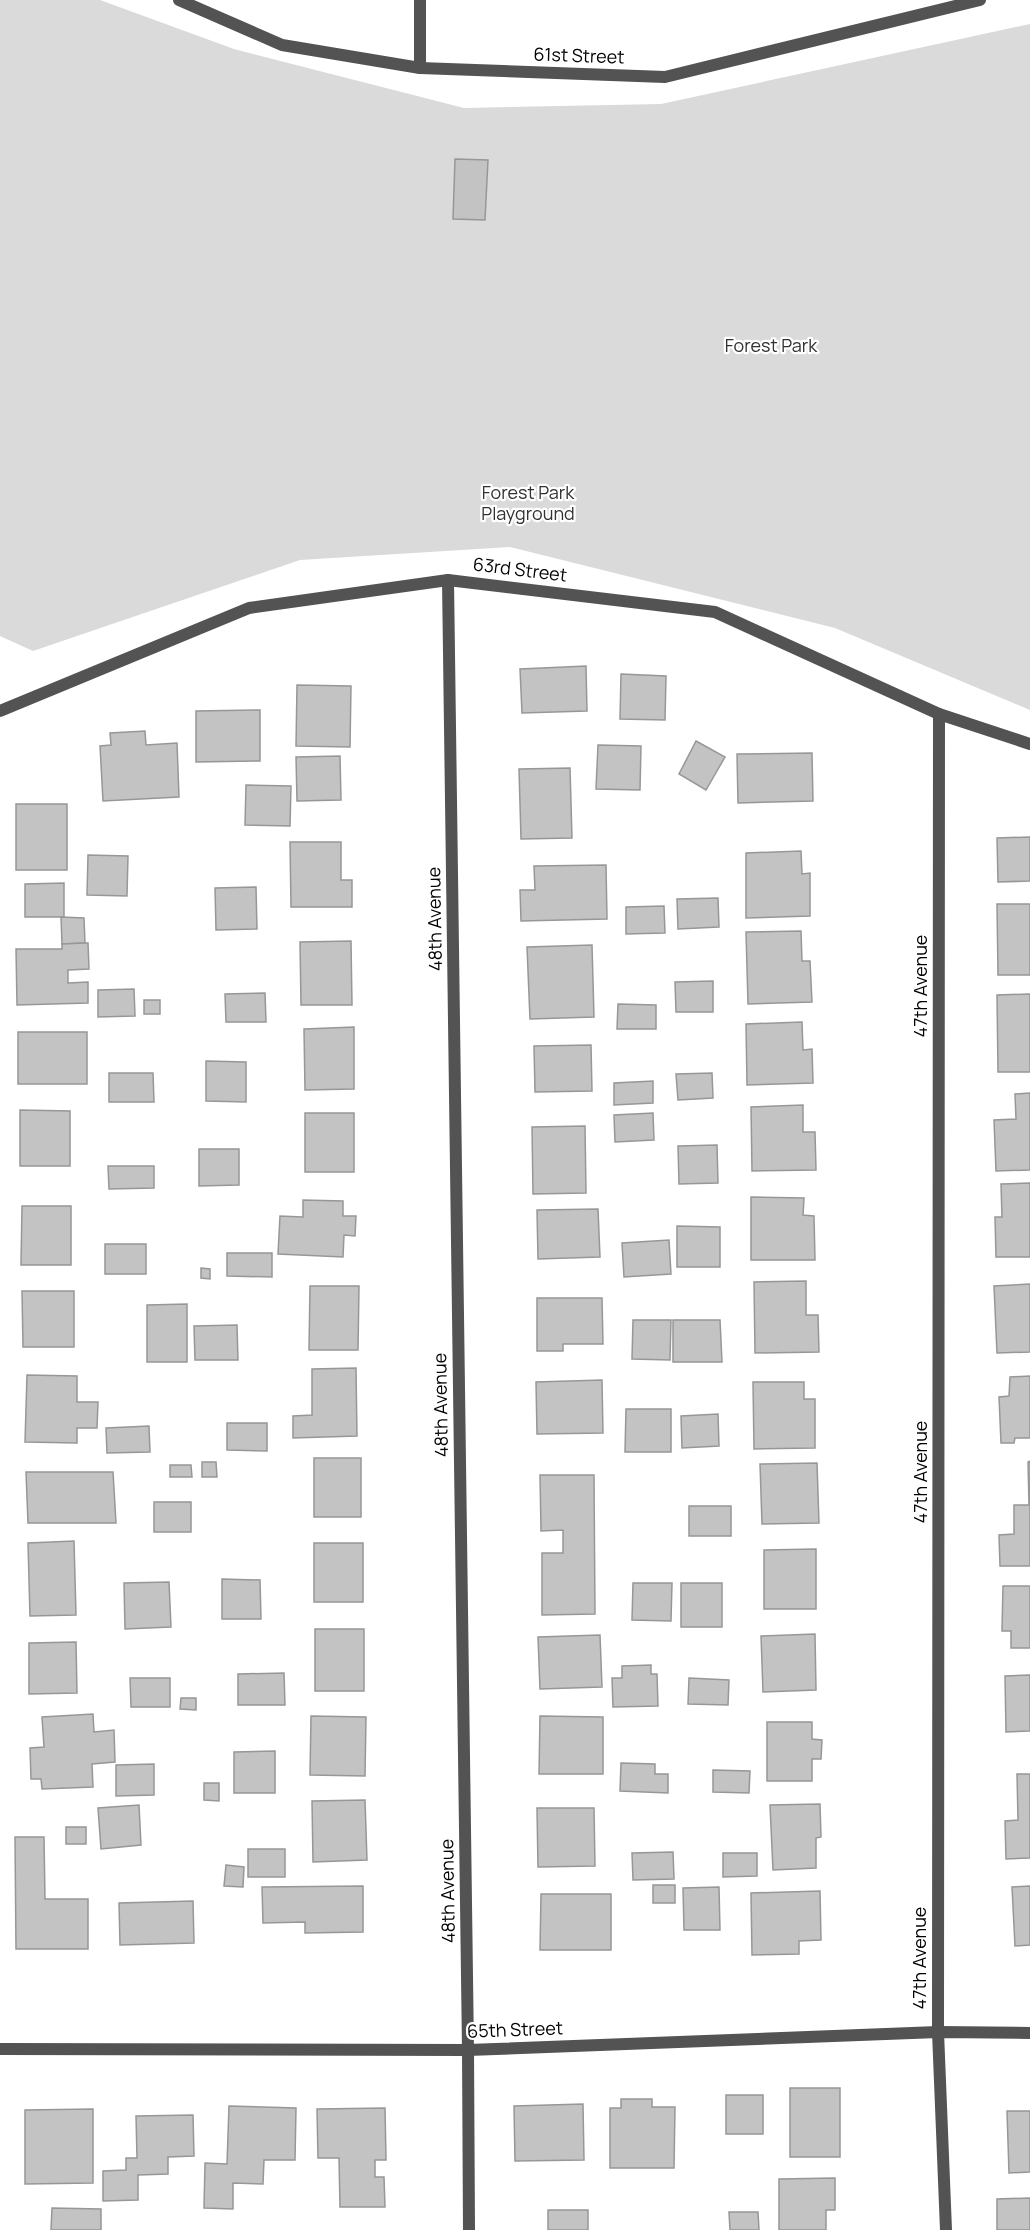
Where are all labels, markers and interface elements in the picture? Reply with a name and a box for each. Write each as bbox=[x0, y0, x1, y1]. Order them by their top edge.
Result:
street label: 61st Street bbox=[533, 41, 625, 69]
park label: Forest Park bbox=[725, 333, 818, 357]
park label: Forest Park Playground bbox=[481, 480, 575, 525]
street label: 63rd Street bbox=[472, 551, 569, 587]
street label: 48th Avenue bbox=[421, 867, 447, 971]
street label: 47th Avenue bbox=[908, 935, 932, 1037]
street label: 48th Avenue bbox=[427, 1353, 453, 1457]
street label: 47th Avenue bbox=[908, 1421, 932, 1523]
street label: 48th Avenue bbox=[434, 1839, 460, 1943]
street label: 47th Avenue bbox=[907, 1907, 931, 2009]
street label: 65th Street bbox=[467, 2015, 563, 2043]

